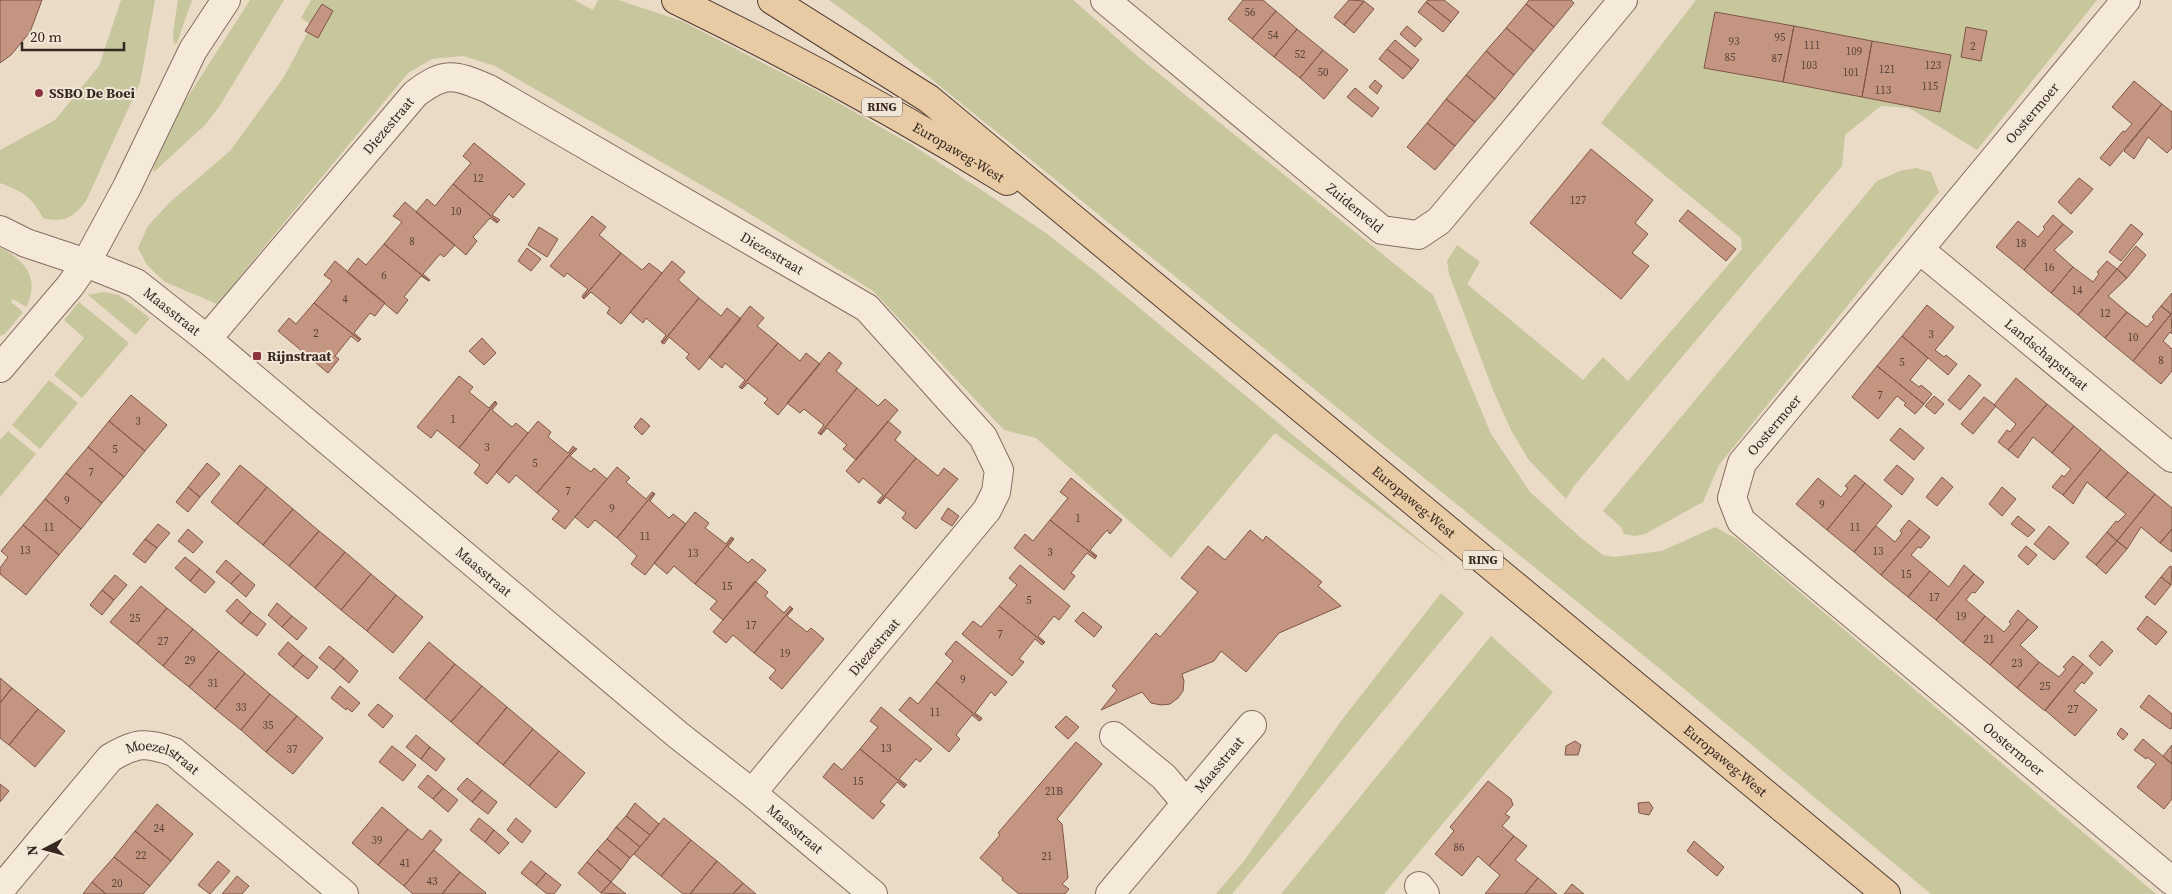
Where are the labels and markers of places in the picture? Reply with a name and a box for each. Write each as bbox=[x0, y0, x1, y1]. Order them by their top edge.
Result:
place label: SSBO De Boei bbox=[49, 83, 136, 103]
marker: SSBO De Boei bbox=[33, 87, 45, 99]
place label: Rijnstraat bbox=[267, 346, 332, 366]
marker: Rijnstraat bbox=[251, 350, 263, 362]

